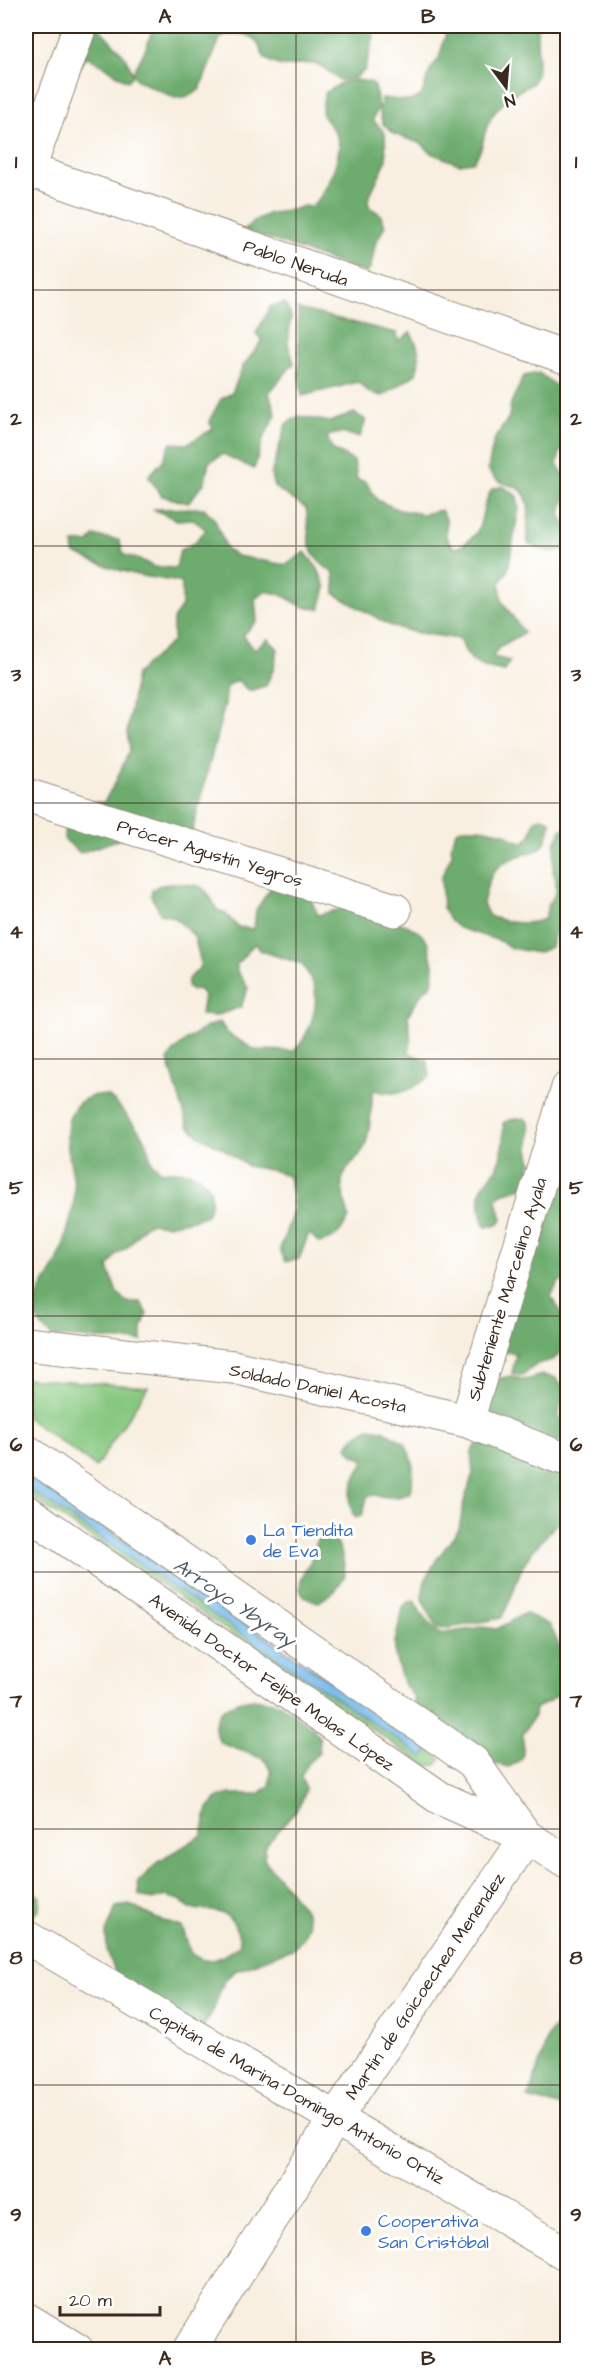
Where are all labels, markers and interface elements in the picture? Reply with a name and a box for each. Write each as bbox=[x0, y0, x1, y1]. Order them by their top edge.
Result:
text: A bbox=[159, 3, 172, 31]
text: B bbox=[421, 3, 436, 31]
north arrow bbox=[476, 57, 536, 117]
text: N bbox=[502, 89, 518, 112]
text: 1 bbox=[15, 148, 18, 176]
text: 1 bbox=[575, 148, 578, 176]
street label: Pablo Neruda bbox=[240, 234, 352, 293]
text: 2 bbox=[9, 405, 22, 433]
text: 2 bbox=[569, 405, 582, 433]
text: 3 bbox=[10, 661, 22, 689]
text: 3 bbox=[570, 661, 582, 689]
street label: Prócer Agustín Yegros bbox=[114, 813, 306, 895]
text: 4 bbox=[9, 918, 23, 946]
text: 4 bbox=[569, 918, 583, 946]
text: 5 bbox=[9, 1174, 24, 1202]
text: 5 bbox=[569, 1174, 584, 1202]
street label: Subteniente Marcelino Ayala bbox=[462, 1175, 554, 1404]
street label: Soldado Daniel Acosta bbox=[227, 1358, 409, 1419]
text: 6 bbox=[10, 1431, 23, 1459]
text: 6 bbox=[570, 1431, 583, 1459]
place label: La Tiendita de Eva bbox=[263, 1518, 353, 1564]
marker: La Tiendita de Eva bbox=[244, 1533, 258, 1547]
water label: Arroyo Ybyray bbox=[167, 1552, 303, 1656]
street label: Avenida Doctor Felipe Molas López bbox=[144, 1588, 400, 1777]
text: 7 bbox=[9, 1687, 23, 1715]
text: 7 bbox=[569, 1687, 583, 1715]
street label: Martin de Goicoechea Menendez bbox=[340, 1867, 511, 2105]
text: 8 bbox=[10, 1944, 23, 1972]
text: 8 bbox=[570, 1944, 583, 1972]
street label: Capitán de Marina Domingo Antonio Ortiz bbox=[144, 2000, 449, 2192]
text: 9 bbox=[10, 2201, 22, 2229]
text: 9 bbox=[570, 2201, 582, 2229]
place label: Cooperativa San Cristóbal bbox=[378, 2209, 489, 2255]
marker: Cooperativa San Cristóbal bbox=[359, 2224, 373, 2238]
scale bar bbox=[60, 2279, 160, 2317]
text: 20 m bbox=[69, 2288, 112, 2313]
text: A bbox=[159, 2345, 172, 2373]
text: B bbox=[421, 2345, 436, 2373]

